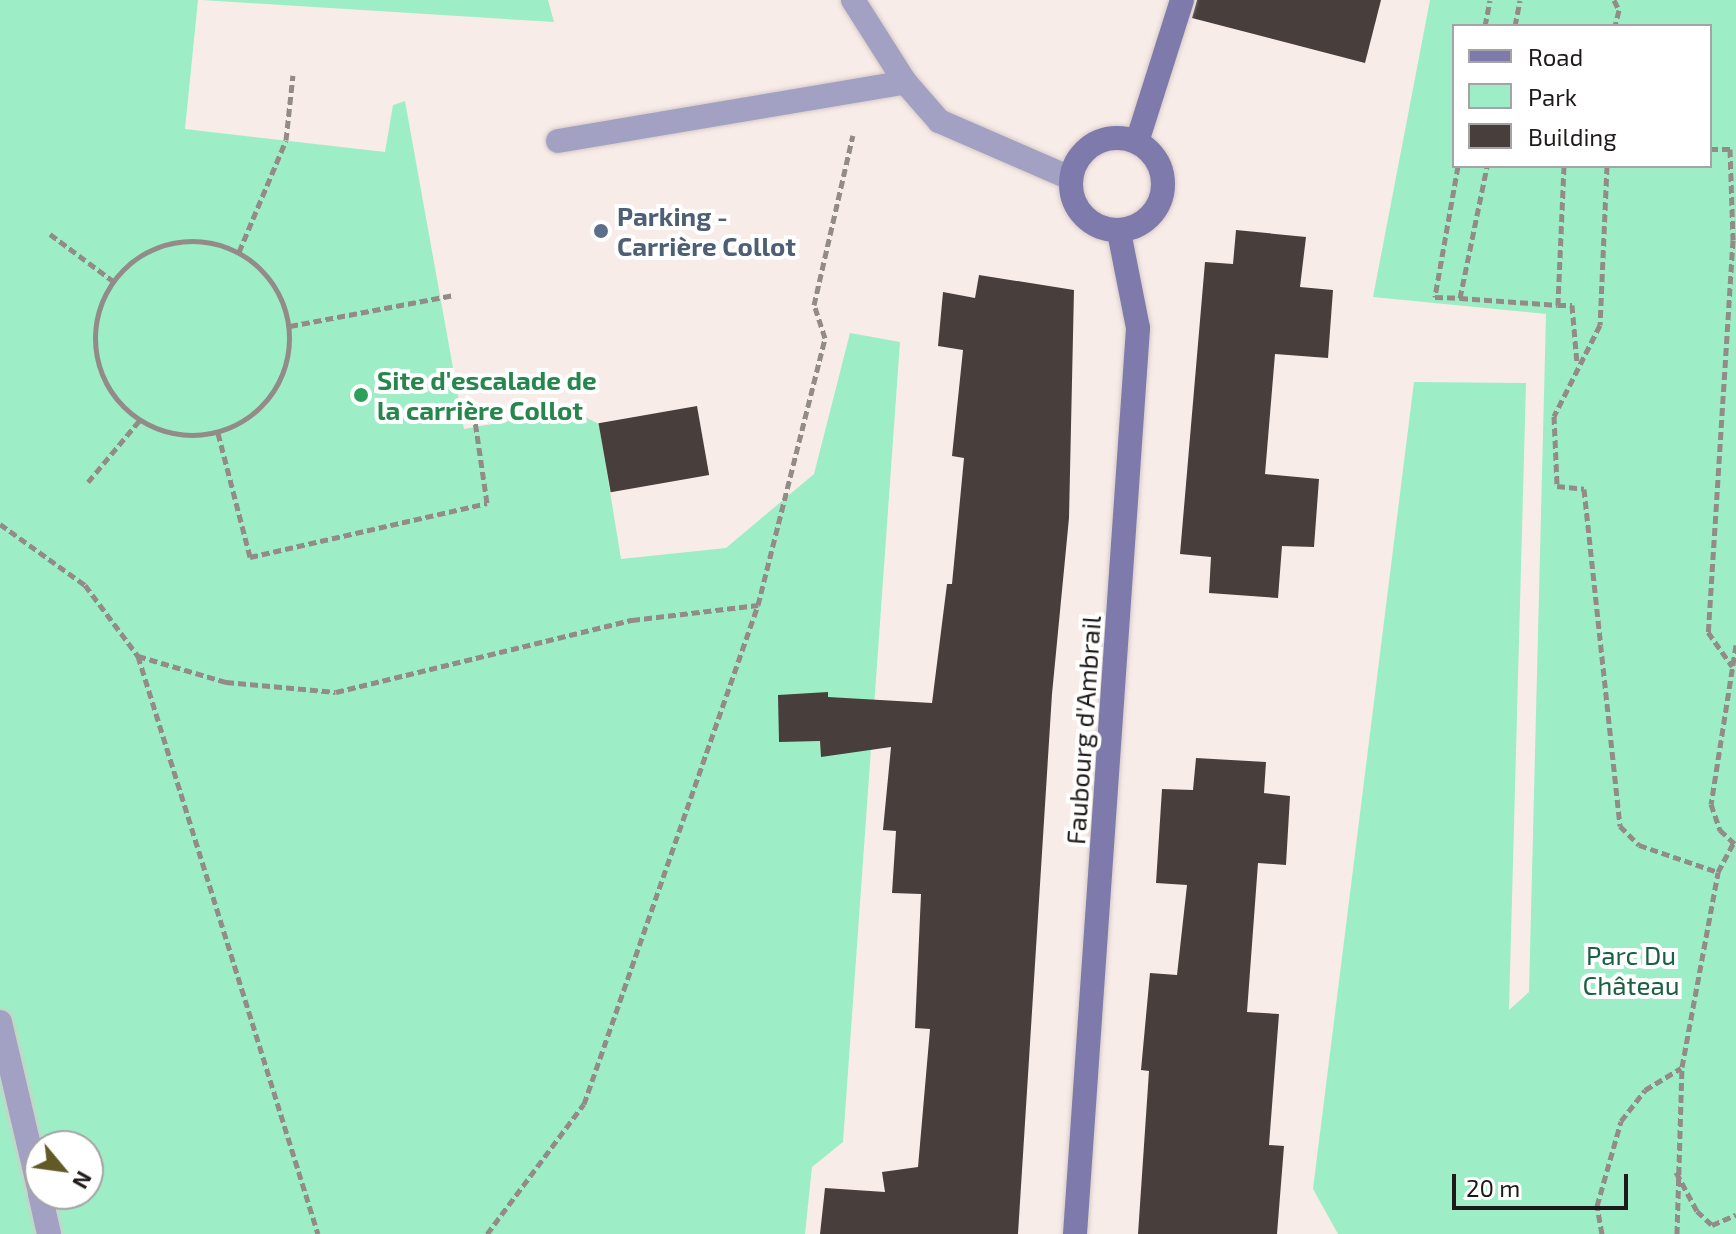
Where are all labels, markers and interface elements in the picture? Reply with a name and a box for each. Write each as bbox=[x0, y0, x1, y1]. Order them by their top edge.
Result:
legend bbox=[1452, 24, 1712, 168]
text: Road bbox=[1528, 42, 1583, 71]
text: Park bbox=[1528, 82, 1577, 111]
text: Building bbox=[1528, 122, 1617, 151]
place label: Parking - Carrière Collot bbox=[617, 200, 796, 262]
marker: Parking - Carrière Collot bbox=[592, 222, 610, 240]
place label: Site d'escalade de la carrière Collot bbox=[377, 364, 597, 426]
marker: Site d'escalade de la carrière Collot bbox=[352, 386, 370, 404]
street label: Faubourg d'Ambrail bbox=[1059, 614, 1107, 846]
park label: Parc Du Château bbox=[1582, 939, 1680, 1000]
north arrow bbox=[24, 1130, 104, 1210]
scale bar bbox=[1456, 1158, 1632, 1208]
text: N bbox=[68, 1167, 98, 1194]
text: 20 m bbox=[1466, 1173, 1520, 1202]

